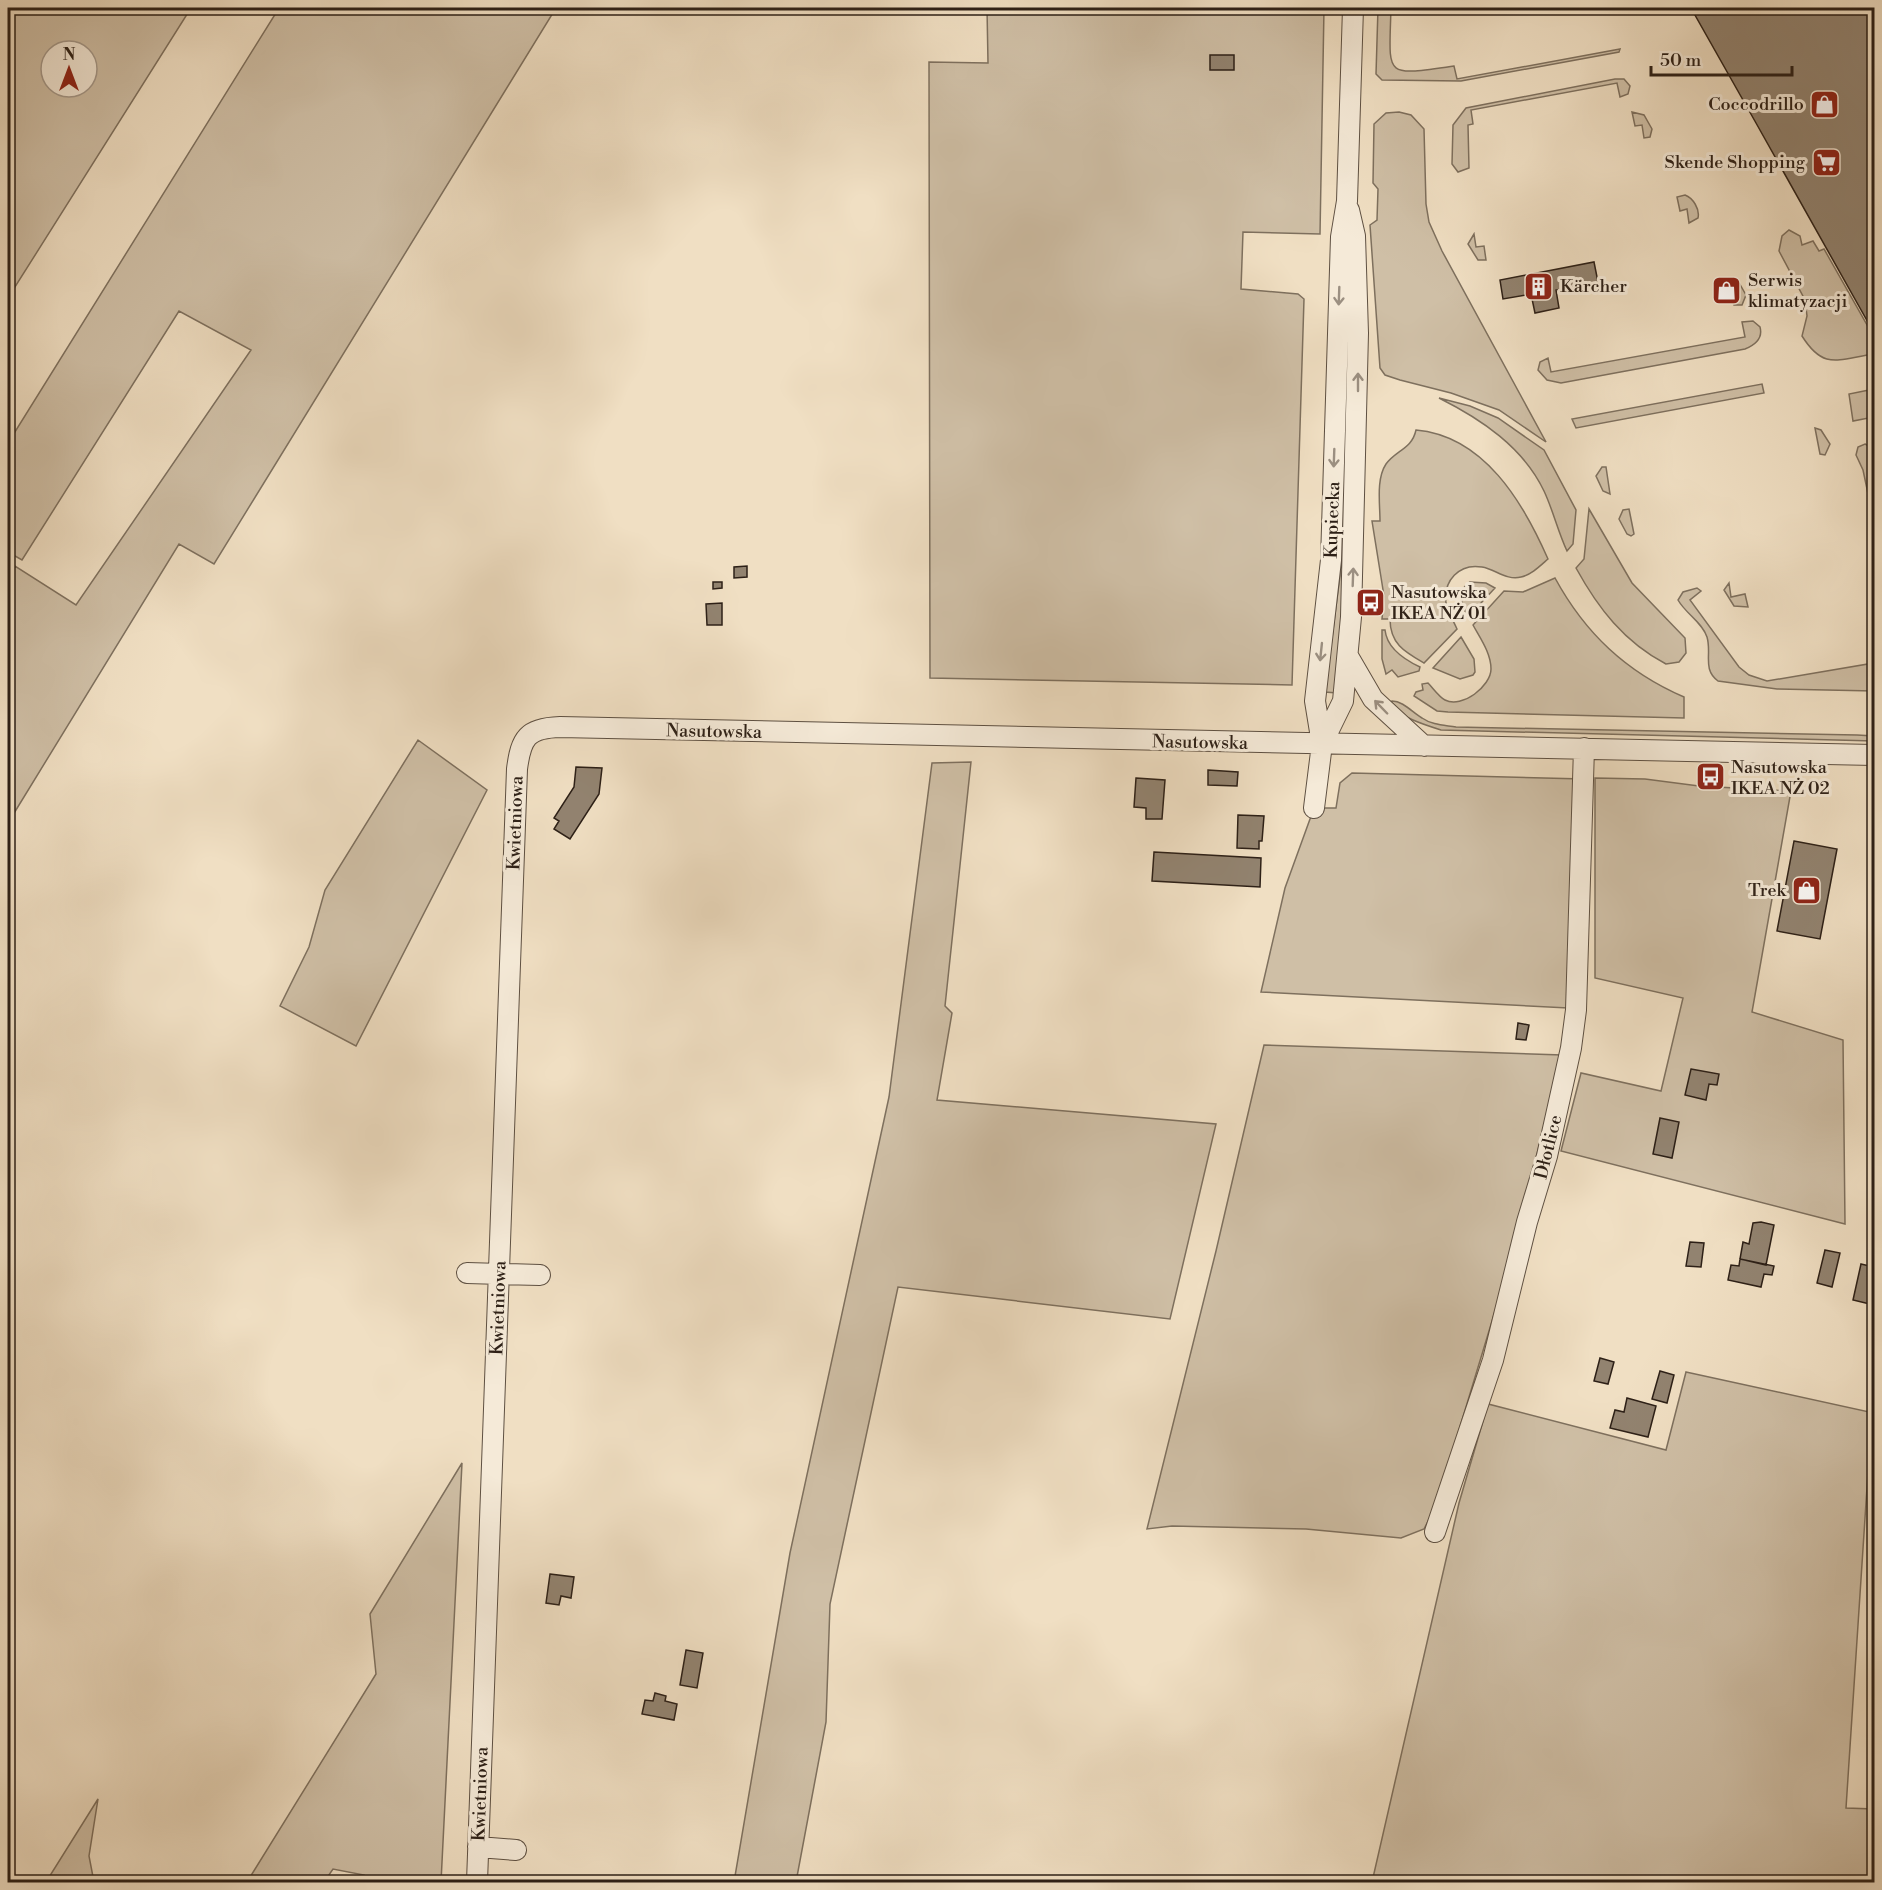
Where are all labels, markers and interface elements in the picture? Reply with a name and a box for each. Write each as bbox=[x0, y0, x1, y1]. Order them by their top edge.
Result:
north arrow bbox=[39, 39, 99, 99]
scale bar bbox=[1651, 39, 1792, 77]
text: N bbox=[63, 45, 76, 65]
text: 50 m bbox=[1660, 49, 1702, 72]
shop icon: Coccodrillo bbox=[1809, 88, 1841, 120]
place label: Coccodrillo bbox=[1708, 93, 1804, 116]
supermarket icon: Skende Shopping bbox=[1810, 146, 1842, 178]
place label: Skende Shopping bbox=[1665, 151, 1806, 174]
place label: Serwis klimatyzacji bbox=[1748, 269, 1847, 313]
building icon: Kärcher bbox=[1523, 270, 1555, 302]
shop icon: Serwis klimatyzacji bbox=[1711, 274, 1743, 306]
place label: Kärcher bbox=[1560, 275, 1627, 298]
one-way arrow bbox=[1333, 285, 1345, 305]
one-way arrow bbox=[1352, 372, 1364, 392]
one-way arrow bbox=[1329, 447, 1340, 467]
street label: Kupiecka bbox=[1320, 480, 1345, 559]
one-way arrow bbox=[1347, 567, 1359, 587]
place label: Nasutowska IKEA NŻ 01 bbox=[1391, 581, 1488, 625]
bus stop icon: Nasutowska IKEA NŻ 01 bbox=[1354, 586, 1386, 618]
one-way arrow bbox=[1315, 642, 1326, 662]
one-way arrow bbox=[1374, 699, 1388, 714]
street label: Nasutowska bbox=[666, 719, 763, 744]
street label: Nasutowska bbox=[1152, 730, 1249, 755]
place label: Nasutowska IKEA NŻ 02 bbox=[1731, 756, 1830, 800]
bus stop icon: Nasutowska IKEA NŻ 02 bbox=[1694, 761, 1726, 793]
street label: Kwietniowa bbox=[502, 774, 529, 871]
shop icon: Trek bbox=[1791, 874, 1823, 906]
place label: Trek bbox=[1748, 879, 1788, 902]
street label: Dłotlice bbox=[1529, 1113, 1568, 1182]
street label: Kwietniowa bbox=[485, 1259, 512, 1356]
street label: Kwietniowa bbox=[467, 1745, 494, 1842]

